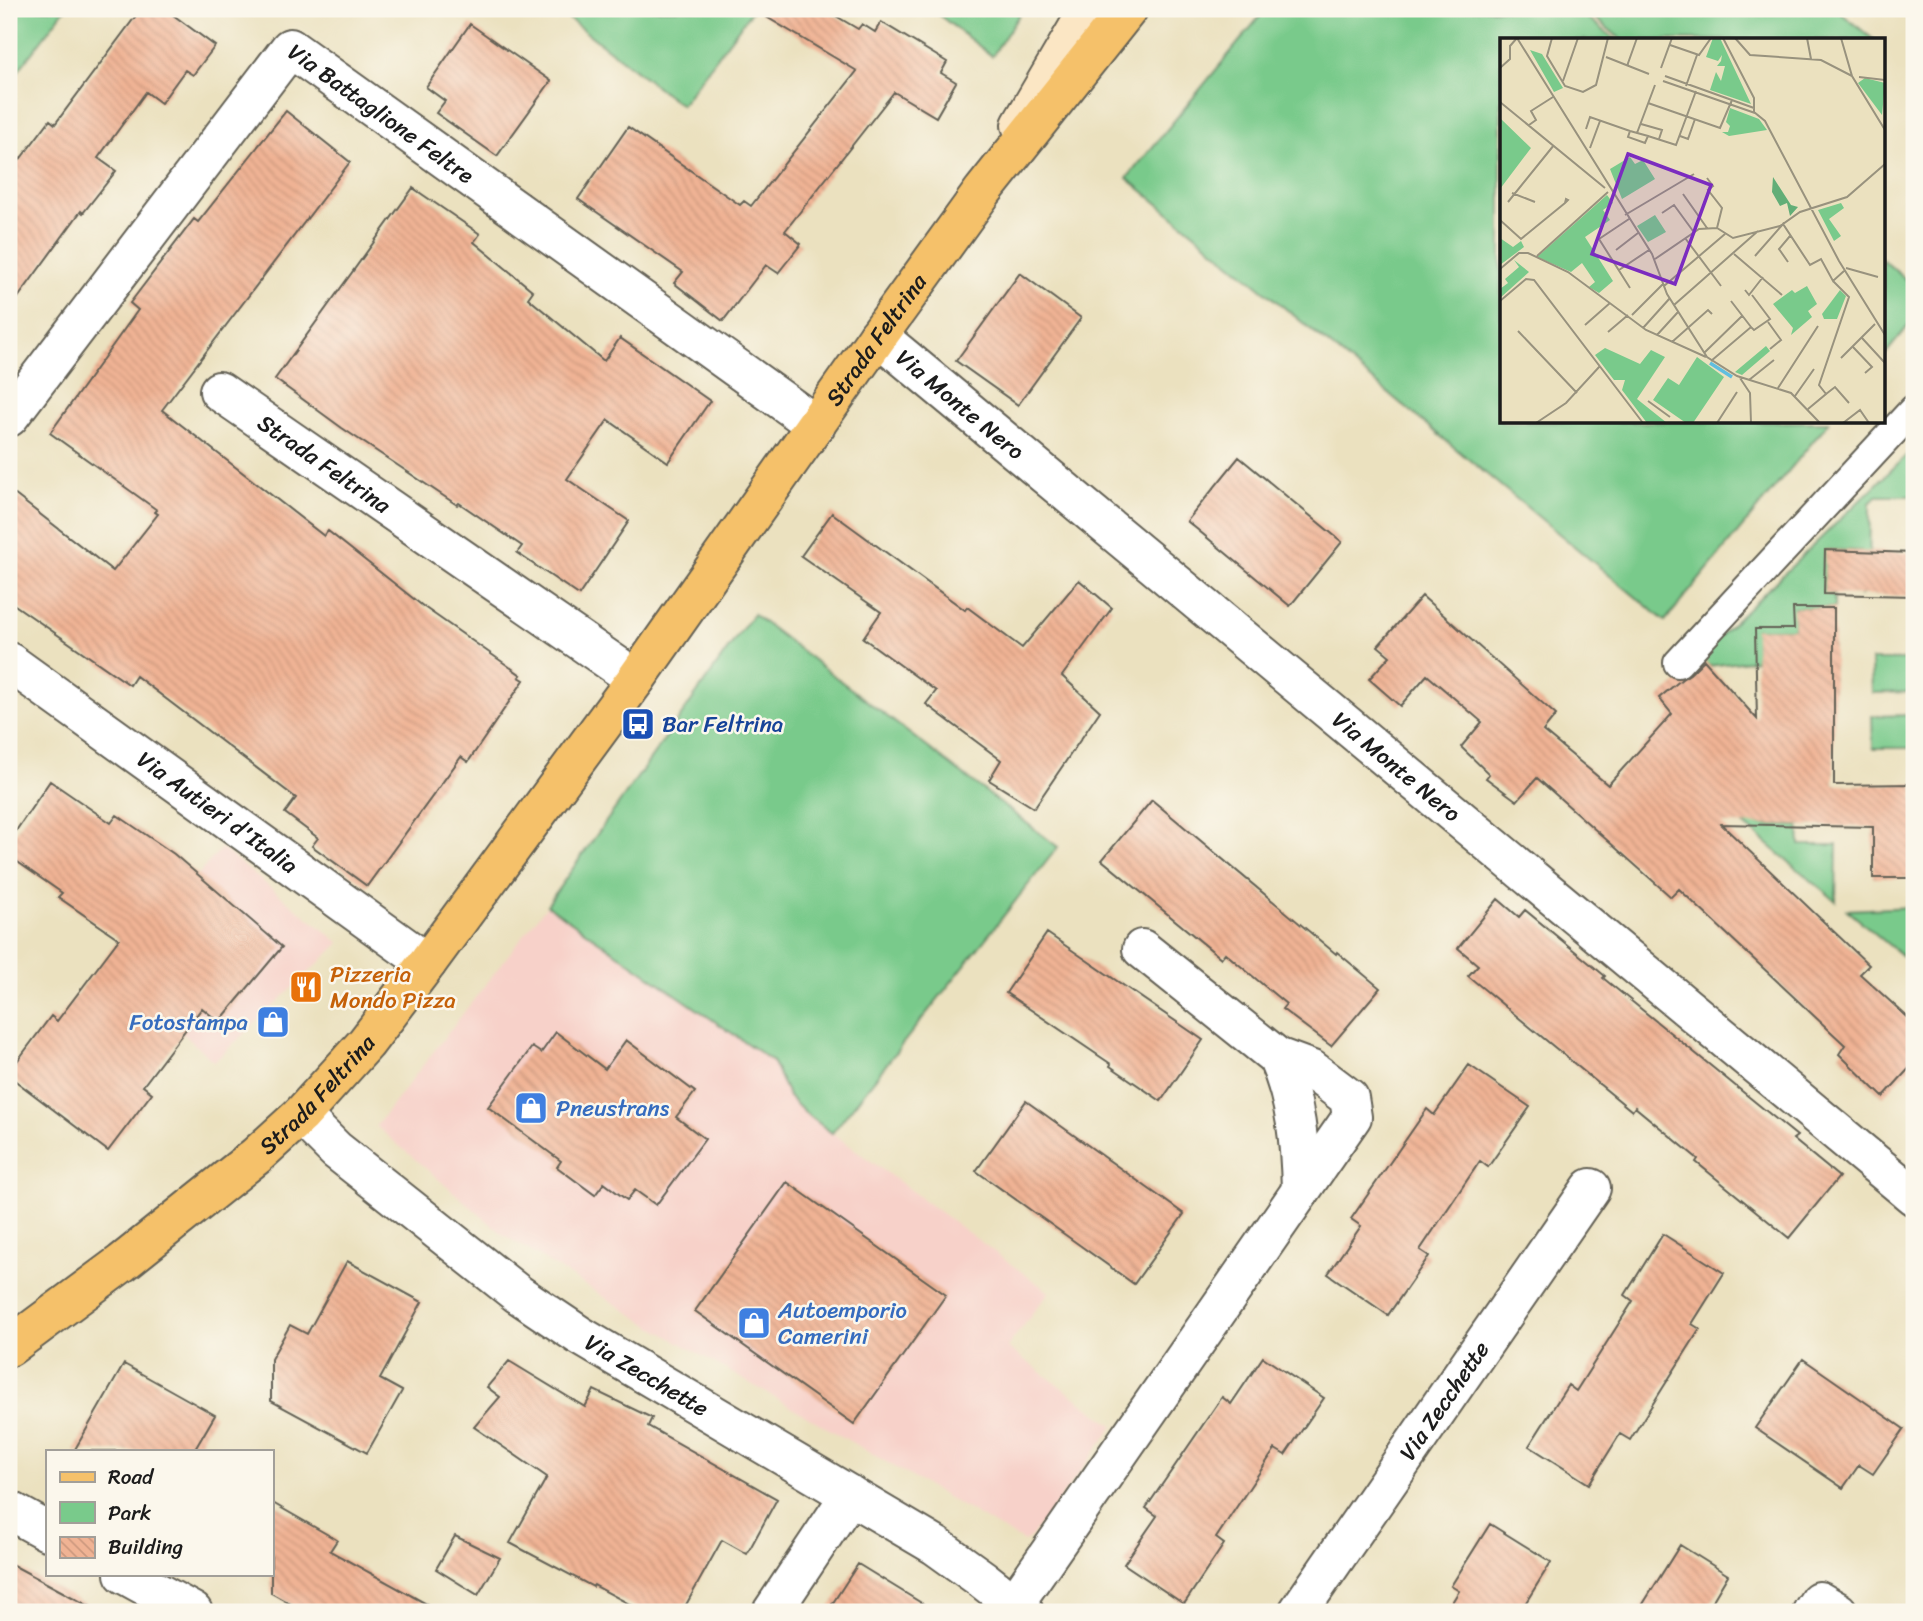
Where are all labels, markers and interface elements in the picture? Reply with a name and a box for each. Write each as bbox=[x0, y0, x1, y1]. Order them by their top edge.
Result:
street label: Via Battaglione Feltre bbox=[279, 32, 483, 195]
inset map bbox=[1500, 38, 1884, 424]
street label: Strada Feltrina bbox=[815, 264, 938, 415]
street label: Via Monte Nero bbox=[886, 339, 1034, 471]
street label: Strada Feltrina bbox=[249, 403, 400, 525]
street label: Via Monte Nero bbox=[1323, 701, 1470, 833]
place label: Bar Feltrina bbox=[662, 704, 783, 745]
bus stop icon: Bar Feltrina bbox=[619, 705, 657, 743]
street label: Via Autieri d'Italia bbox=[128, 740, 307, 885]
place label: Pizzeria Mondo Pizza bbox=[330, 954, 456, 1021]
restaurant icon: Pizzeria Mondo Pizza bbox=[287, 968, 325, 1006]
place label: Fotostampa bbox=[129, 1002, 248, 1043]
shop icon: Fotostampa bbox=[254, 1003, 292, 1041]
street label: Strada Feltrina bbox=[249, 1025, 387, 1165]
place label: Pneustrans bbox=[556, 1088, 670, 1129]
shop icon: Pneustrans bbox=[512, 1089, 550, 1127]
place label: Autoemporio Camerini bbox=[777, 1290, 907, 1357]
shop icon: Autoemporio Camerini bbox=[735, 1304, 773, 1342]
street label: Via Zecchette bbox=[577, 1323, 717, 1429]
street label: Via Zecchette bbox=[1388, 1332, 1501, 1469]
legend bbox=[46, 1450, 273, 1576]
text: Road bbox=[108, 1458, 155, 1496]
text: Park bbox=[108, 1494, 151, 1532]
text: Building bbox=[108, 1528, 184, 1566]

